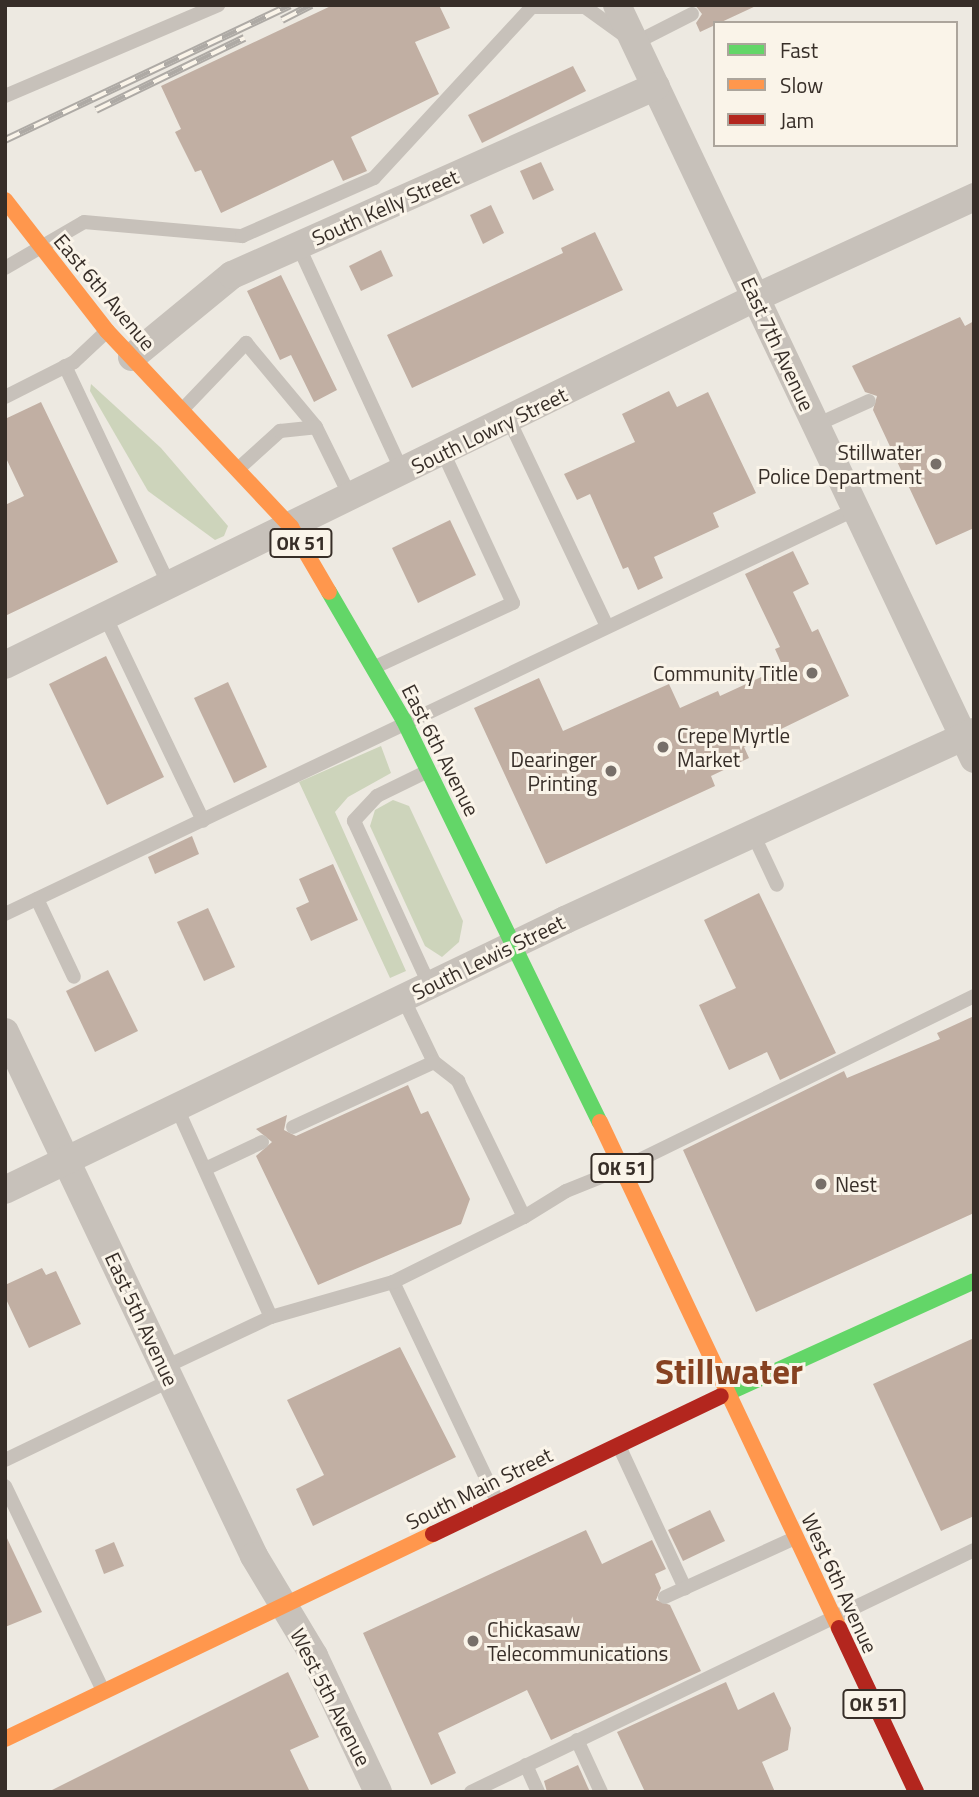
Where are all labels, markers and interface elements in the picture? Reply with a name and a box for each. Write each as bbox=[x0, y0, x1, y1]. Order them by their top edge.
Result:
legend bbox=[713, 21, 958, 147]
text: Fast bbox=[780, 34, 818, 66]
text: Slow bbox=[780, 69, 823, 101]
text: Jam bbox=[780, 104, 814, 136]
street label: South Kelly Street bbox=[308, 163, 462, 251]
street label: East 6th Avenue bbox=[49, 229, 161, 355]
street label: East 7th Avenue bbox=[736, 273, 820, 415]
street label: South Lowry Street bbox=[407, 381, 571, 479]
place label: Stillwater Police Department bbox=[758, 439, 922, 489]
marker: Stillwater Police Department bbox=[928, 456, 944, 472]
road number: OK 51 bbox=[268, 528, 334, 558]
place label: Community Title bbox=[653, 660, 798, 686]
marker: Community Title bbox=[804, 665, 820, 681]
street label: East 6th Avenue bbox=[397, 680, 485, 820]
place label: Crepe Myrtle Market bbox=[677, 722, 790, 772]
marker: Crepe Myrtle Market bbox=[655, 739, 671, 755]
place label: Dearinger Printing bbox=[511, 746, 597, 796]
marker: Dearinger Printing bbox=[603, 763, 619, 779]
street label: South Lewis Street bbox=[408, 909, 568, 1005]
road number: OK 51 bbox=[589, 1152, 655, 1184]
place label: Nest bbox=[835, 1171, 877, 1197]
marker: Nest bbox=[813, 1176, 829, 1192]
street label: East 5th Avenue bbox=[100, 1248, 184, 1390]
district label: Stillwater bbox=[655, 1350, 803, 1392]
street label: South Main Street bbox=[402, 1442, 556, 1534]
street label: West 6th Avenue bbox=[797, 1509, 883, 1657]
place label: Chickasaw Telecommunications bbox=[487, 1616, 668, 1666]
street label: West 5th Avenue bbox=[285, 1624, 377, 1770]
marker: Chickasaw Telecommunications bbox=[465, 1633, 481, 1649]
road number: OK 51 bbox=[841, 1688, 907, 1720]

